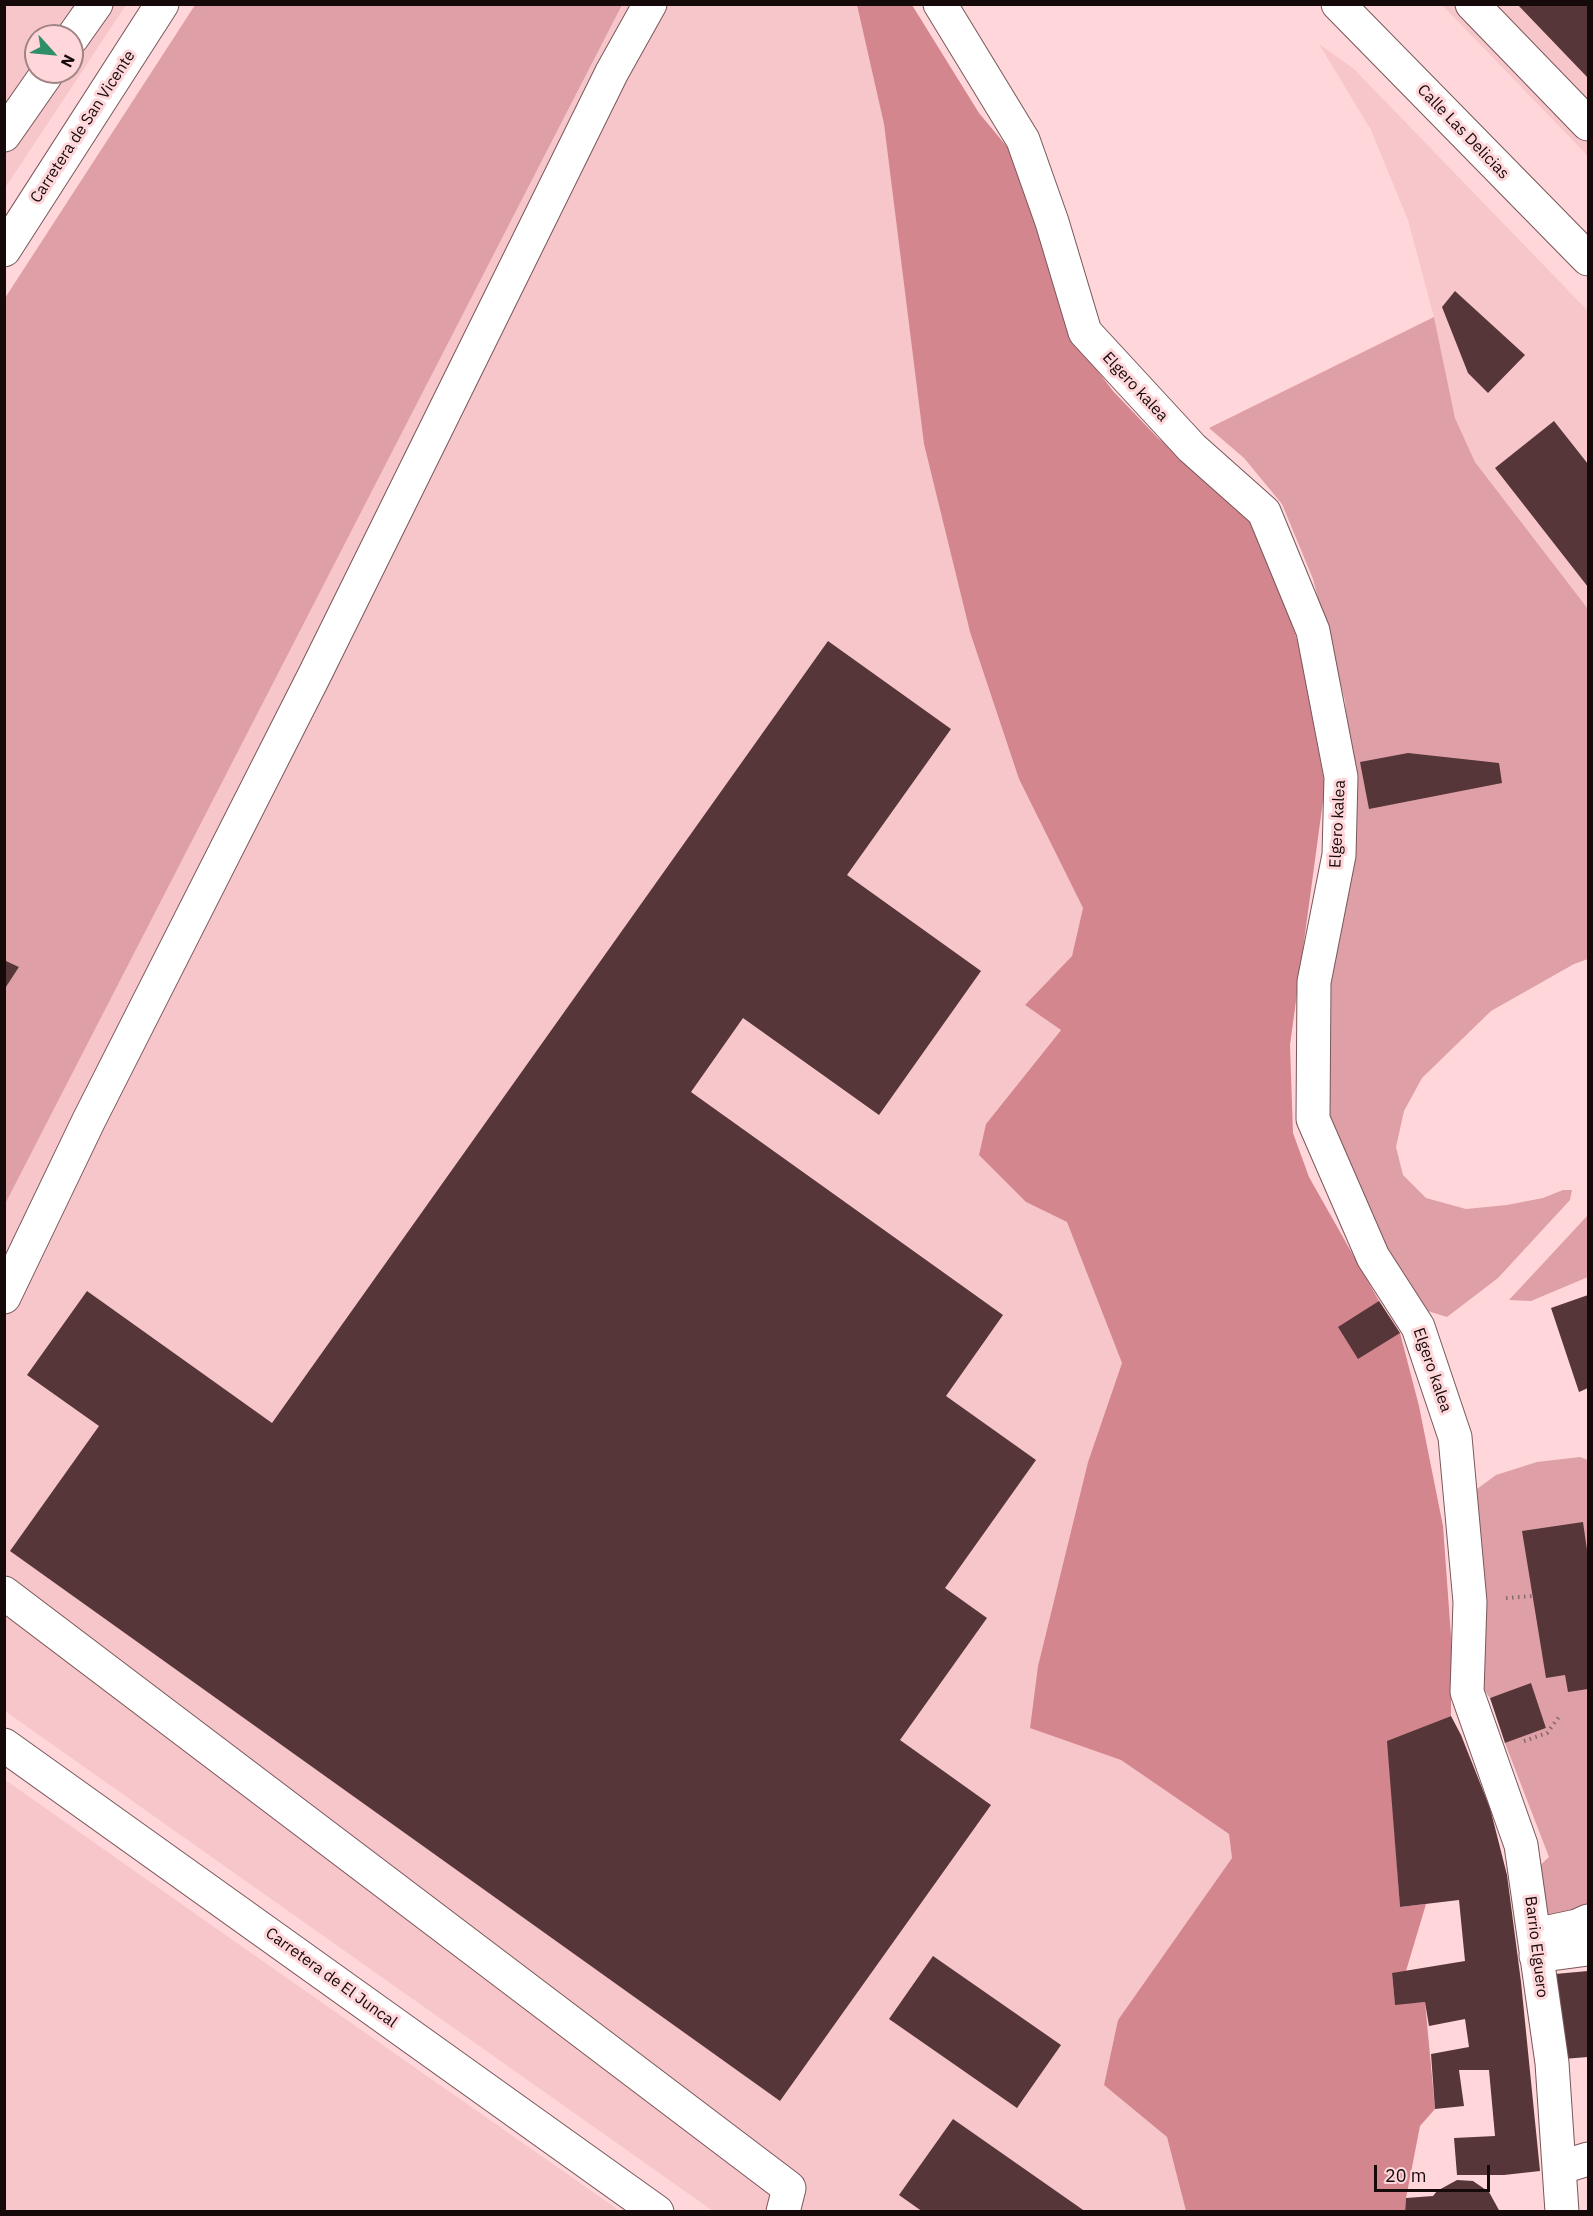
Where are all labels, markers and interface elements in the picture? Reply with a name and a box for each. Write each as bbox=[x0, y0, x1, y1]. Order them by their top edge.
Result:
north arrow bbox=[24, 24, 84, 84]
street label: Carretera de San Vicente bbox=[27, 47, 139, 207]
text: N bbox=[57, 52, 80, 71]
street label: Calle Las Delicias bbox=[1413, 81, 1513, 183]
street label: Elgero kalea bbox=[1098, 348, 1172, 426]
street label: Elgero kalea bbox=[1326, 780, 1350, 868]
street label: Elgero kalea bbox=[1409, 1325, 1455, 1415]
street label: Barrio Elguero bbox=[1520, 1895, 1552, 1999]
street label: Carretera de El Juncal bbox=[261, 1924, 401, 2032]
scale bar bbox=[1377, 2153, 1492, 2191]
text: 20 m bbox=[1385, 2164, 1427, 2187]

